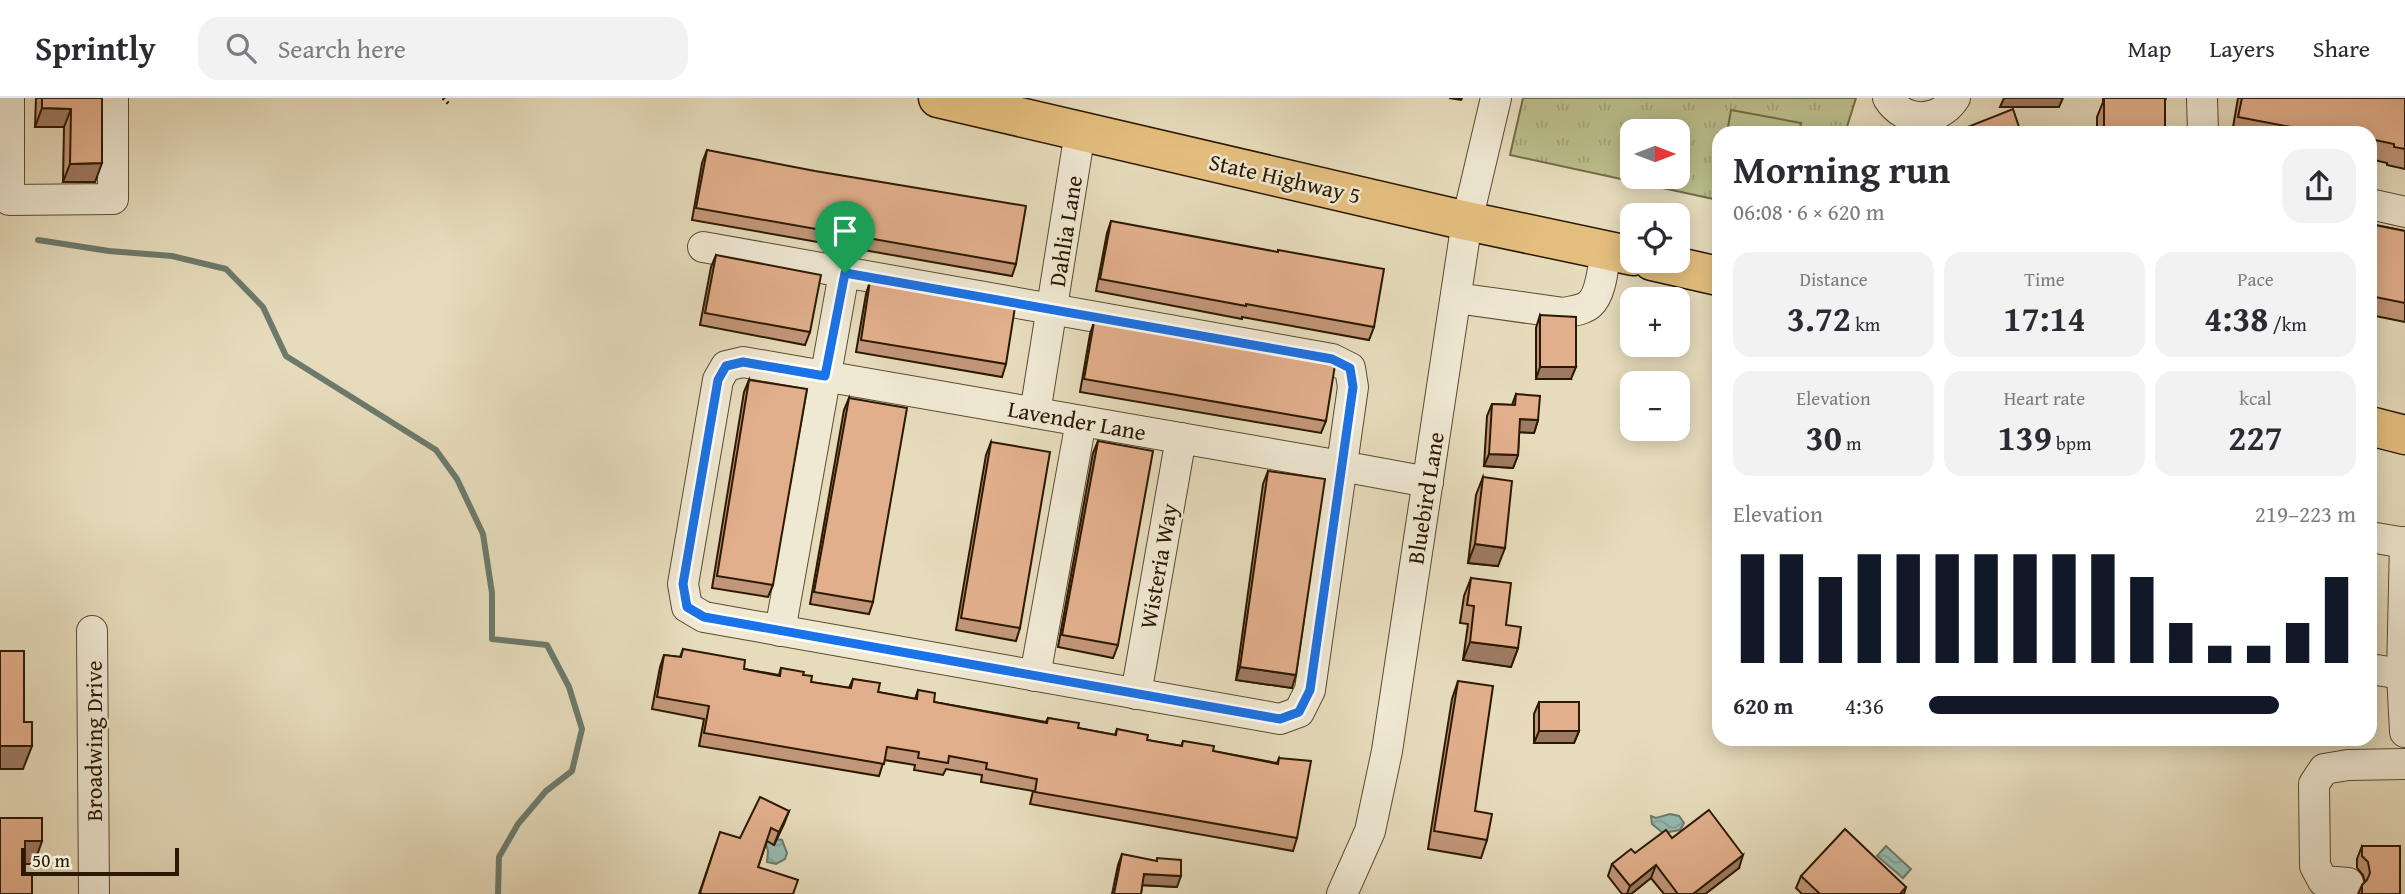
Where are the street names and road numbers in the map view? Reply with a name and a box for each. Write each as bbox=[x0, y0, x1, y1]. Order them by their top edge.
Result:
street label: State Highway 5 bbox=[1206, 145, 1364, 211]
street label: Dahlia Lane bbox=[1040, 173, 1090, 289]
street label: Lavender Lane bbox=[1005, 392, 1149, 448]
street label: Bluebird Lane bbox=[1398, 429, 1452, 567]
street label: Wisteria Way bbox=[1131, 500, 1185, 631]
street label: Broadwing Drive bbox=[77, 661, 110, 821]

